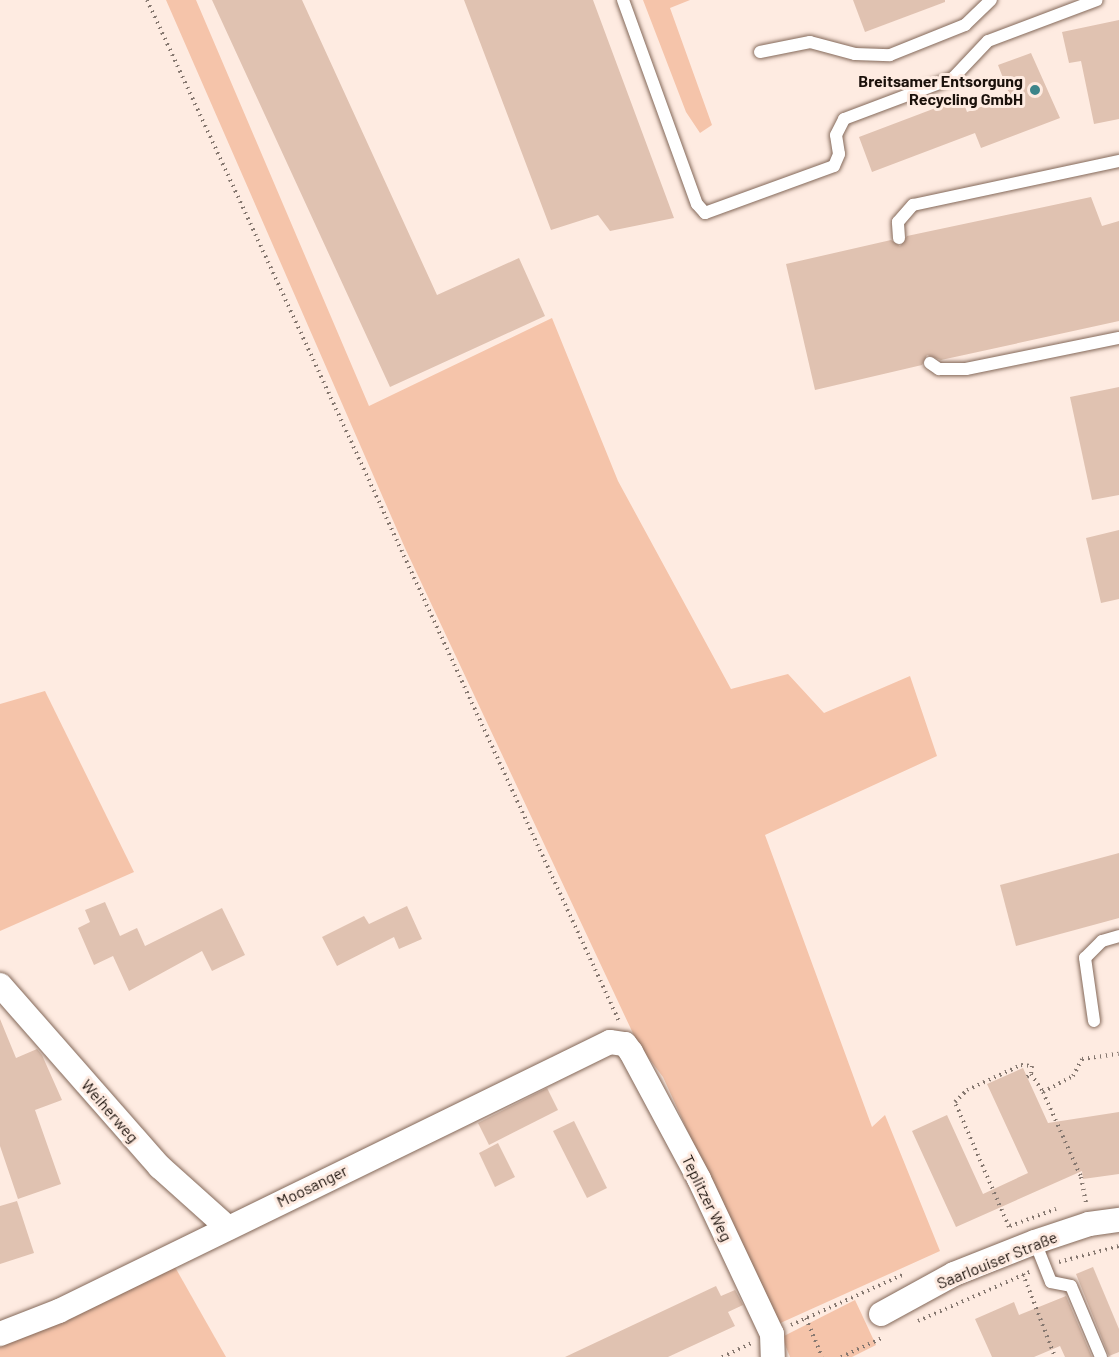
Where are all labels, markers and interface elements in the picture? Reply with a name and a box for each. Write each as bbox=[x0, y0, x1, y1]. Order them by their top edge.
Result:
place label: Breitsamer Entsorgung Recycling GmbH bbox=[858, 71, 1023, 109]
marker: Breitsamer Entsorgung Recycling GmbH bbox=[1028, 83, 1042, 97]
street label: Weiherweg bbox=[77, 1075, 143, 1147]
street label: Teplitzer Weg bbox=[678, 1152, 736, 1244]
street label: Moosanger bbox=[274, 1161, 350, 1211]
street label: Saarlouiser Straße bbox=[934, 1227, 1060, 1293]

